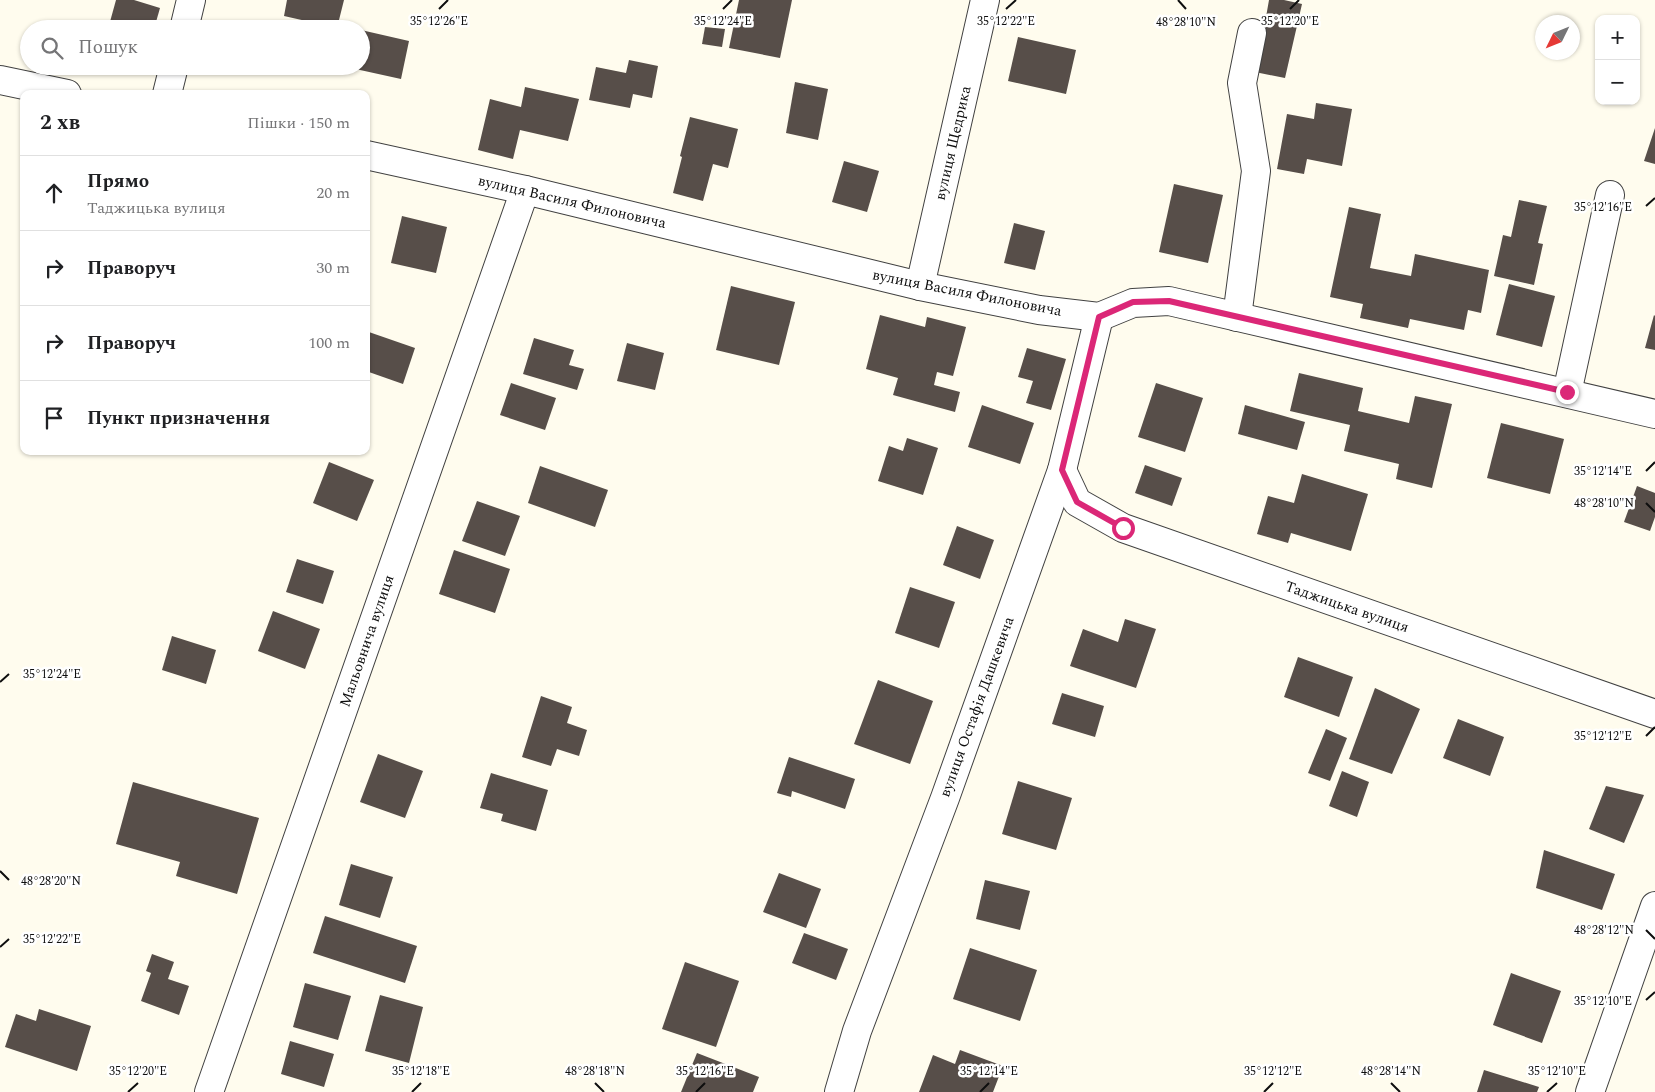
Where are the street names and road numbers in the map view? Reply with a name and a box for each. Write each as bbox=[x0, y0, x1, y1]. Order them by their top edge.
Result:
street label: вулиця Щедрика bbox=[929, 83, 977, 203]
street label: вулиця Василя Филоновича bbox=[476, 169, 669, 235]
street label: вулиця Василя Филоновича bbox=[870, 263, 1064, 323]
street label: Мальовнича вулиця bbox=[334, 572, 400, 710]
street label: Таджицька вулиця bbox=[1282, 575, 1412, 639]
street label: вулиця Остафія Дашкевича bbox=[934, 613, 1021, 801]

